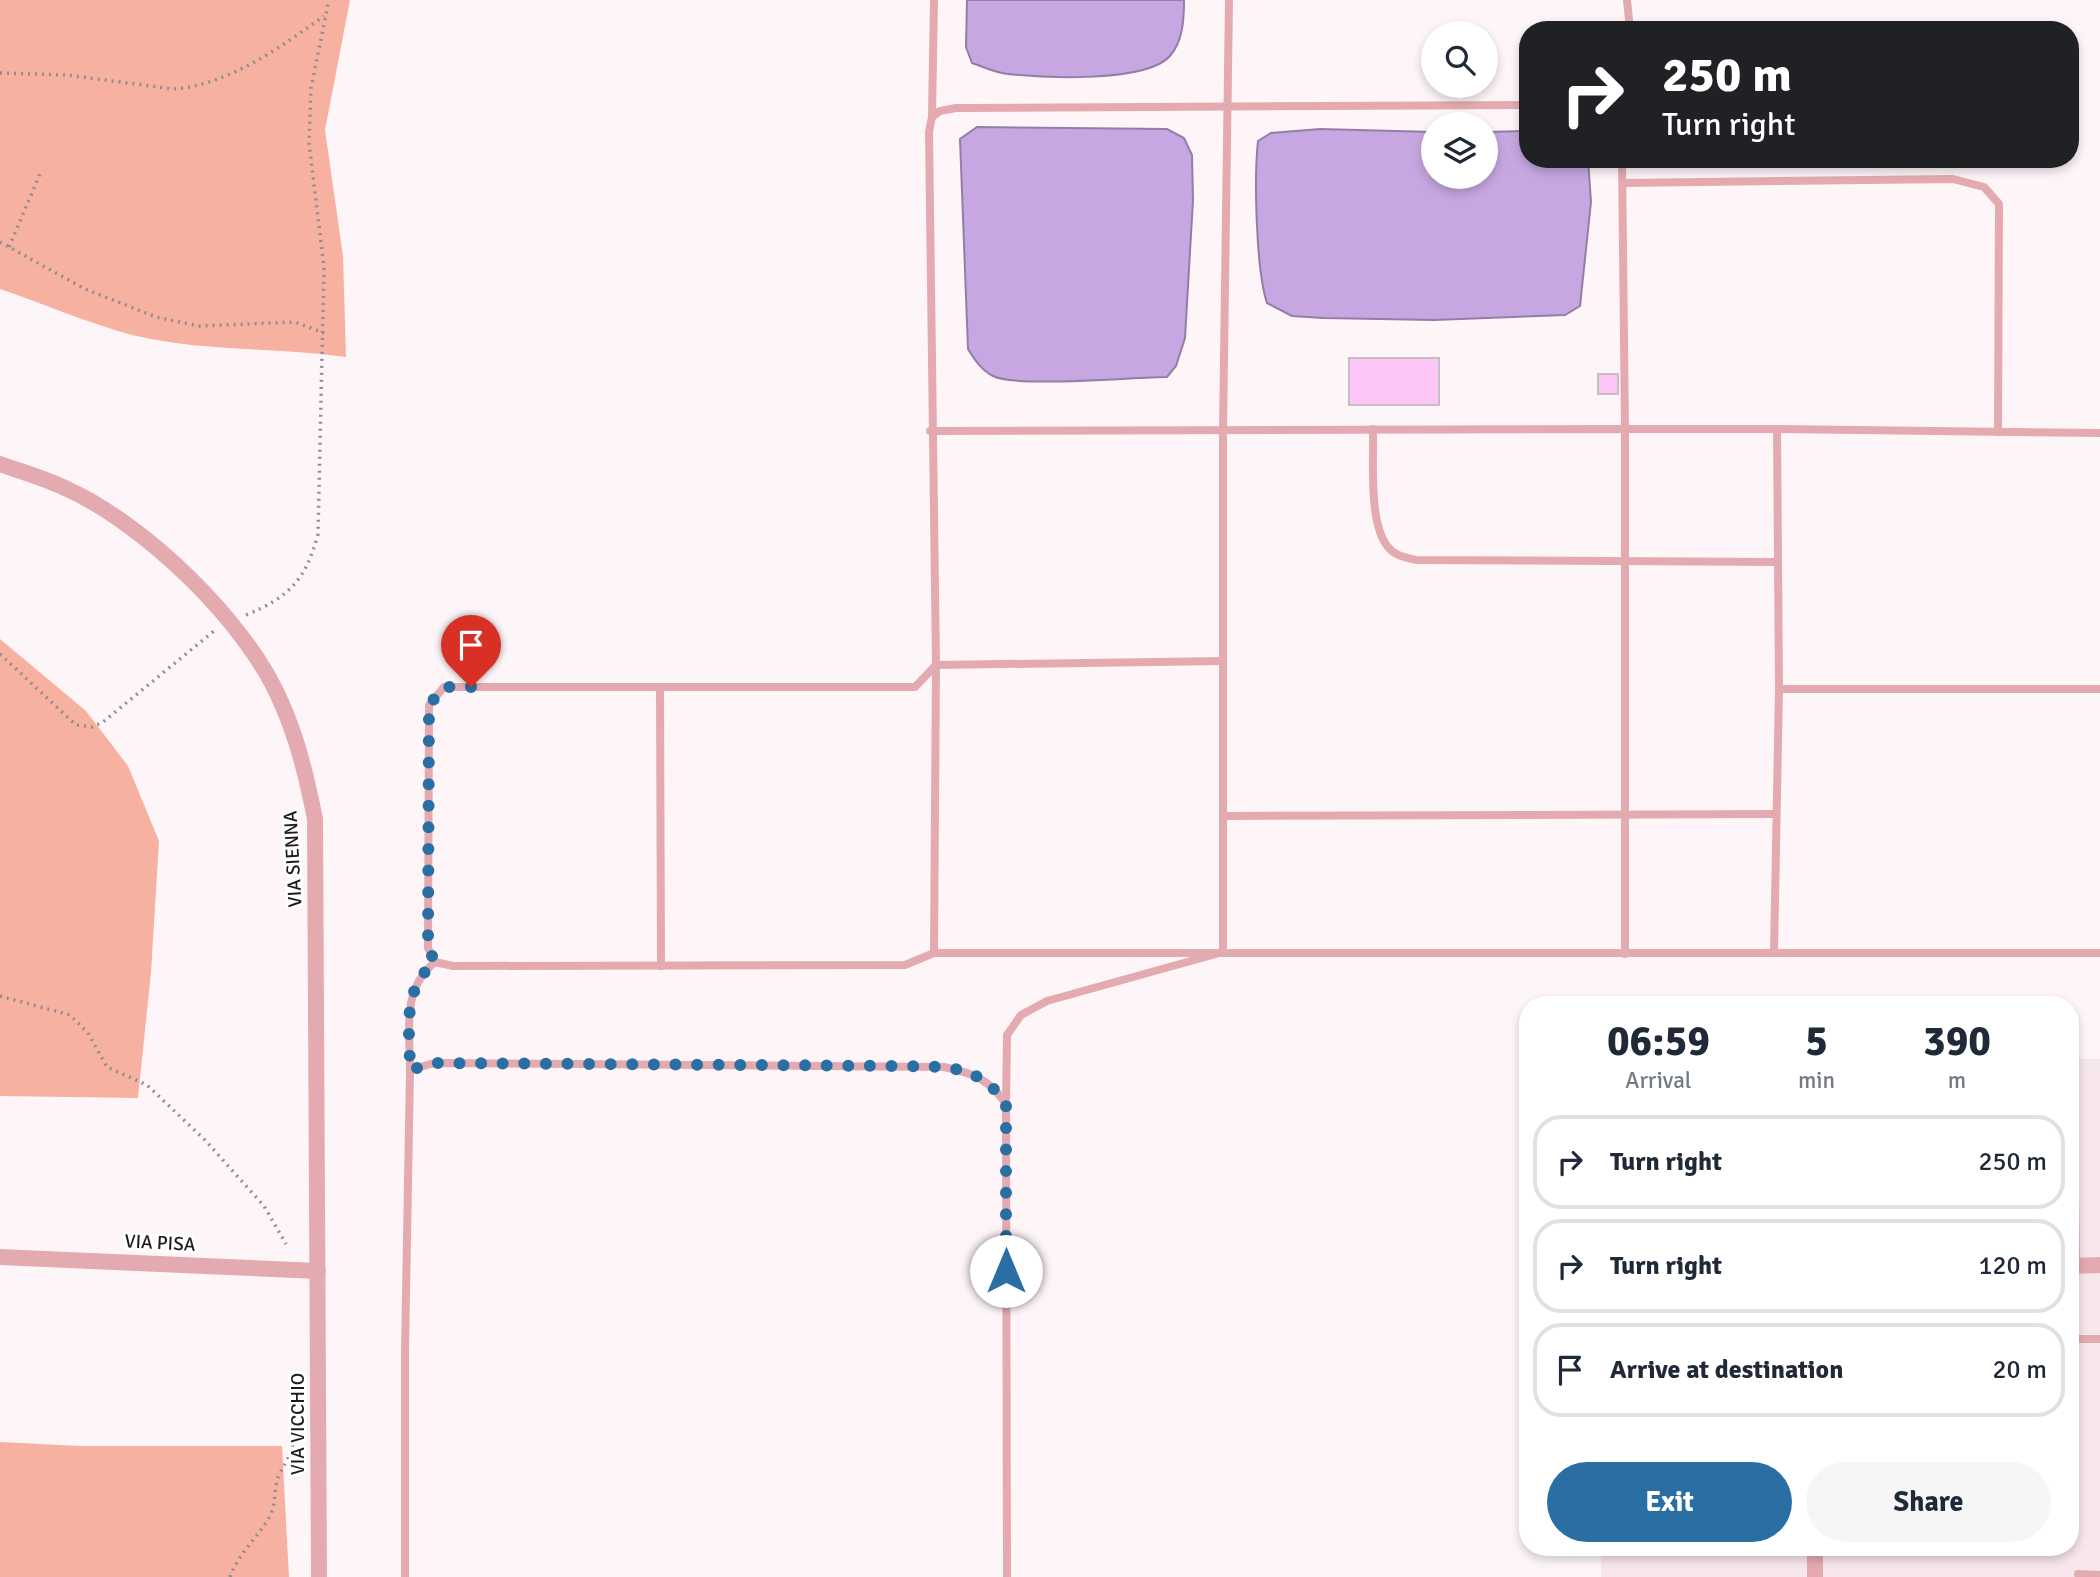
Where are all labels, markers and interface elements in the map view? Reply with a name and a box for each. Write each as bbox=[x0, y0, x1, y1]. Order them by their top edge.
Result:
map controls bbox=[1421, 21, 1498, 189]
button: search bbox=[1421, 21, 1498, 98]
text: 250 m bbox=[1662, 45, 1792, 105]
icon: right bbox=[1547, 49, 1638, 140]
text: Turn right bbox=[1662, 105, 1795, 144]
button: layers bbox=[1421, 112, 1498, 189]
pin bbox=[441, 615, 501, 687]
icon: arrive bbox=[452, 626, 490, 664]
street label: VIA SIENNA bbox=[278, 810, 308, 908]
text: 06:59 bbox=[1607, 1016, 1710, 1067]
text: 5 bbox=[1805, 1016, 1828, 1067]
text: 390 bbox=[1923, 1016, 1991, 1067]
text: Arrival bbox=[1625, 1066, 1692, 1095]
text: min bbox=[1798, 1066, 1835, 1095]
text: m bbox=[1948, 1066, 1966, 1095]
icon: right bbox=[1551, 1143, 1589, 1181]
text: Turn right bbox=[1610, 1146, 1722, 1178]
text: 250 m bbox=[1978, 1146, 2047, 1178]
street label: VIA PISA bbox=[124, 1229, 196, 1257]
position arrow bbox=[969, 1234, 1043, 1308]
icon: right bbox=[1551, 1247, 1589, 1285]
text: Turn right bbox=[1610, 1250, 1722, 1282]
text: 120 m bbox=[1978, 1250, 2047, 1282]
icon: arrive bbox=[1551, 1351, 1589, 1389]
text: Arrive at destination bbox=[1610, 1354, 1843, 1386]
text: 20 m bbox=[1992, 1354, 2047, 1386]
street label: VIA VICCHIO bbox=[286, 1373, 310, 1475]
button: Exit bbox=[1547, 1462, 1792, 1542]
button: Share bbox=[1806, 1462, 2051, 1542]

